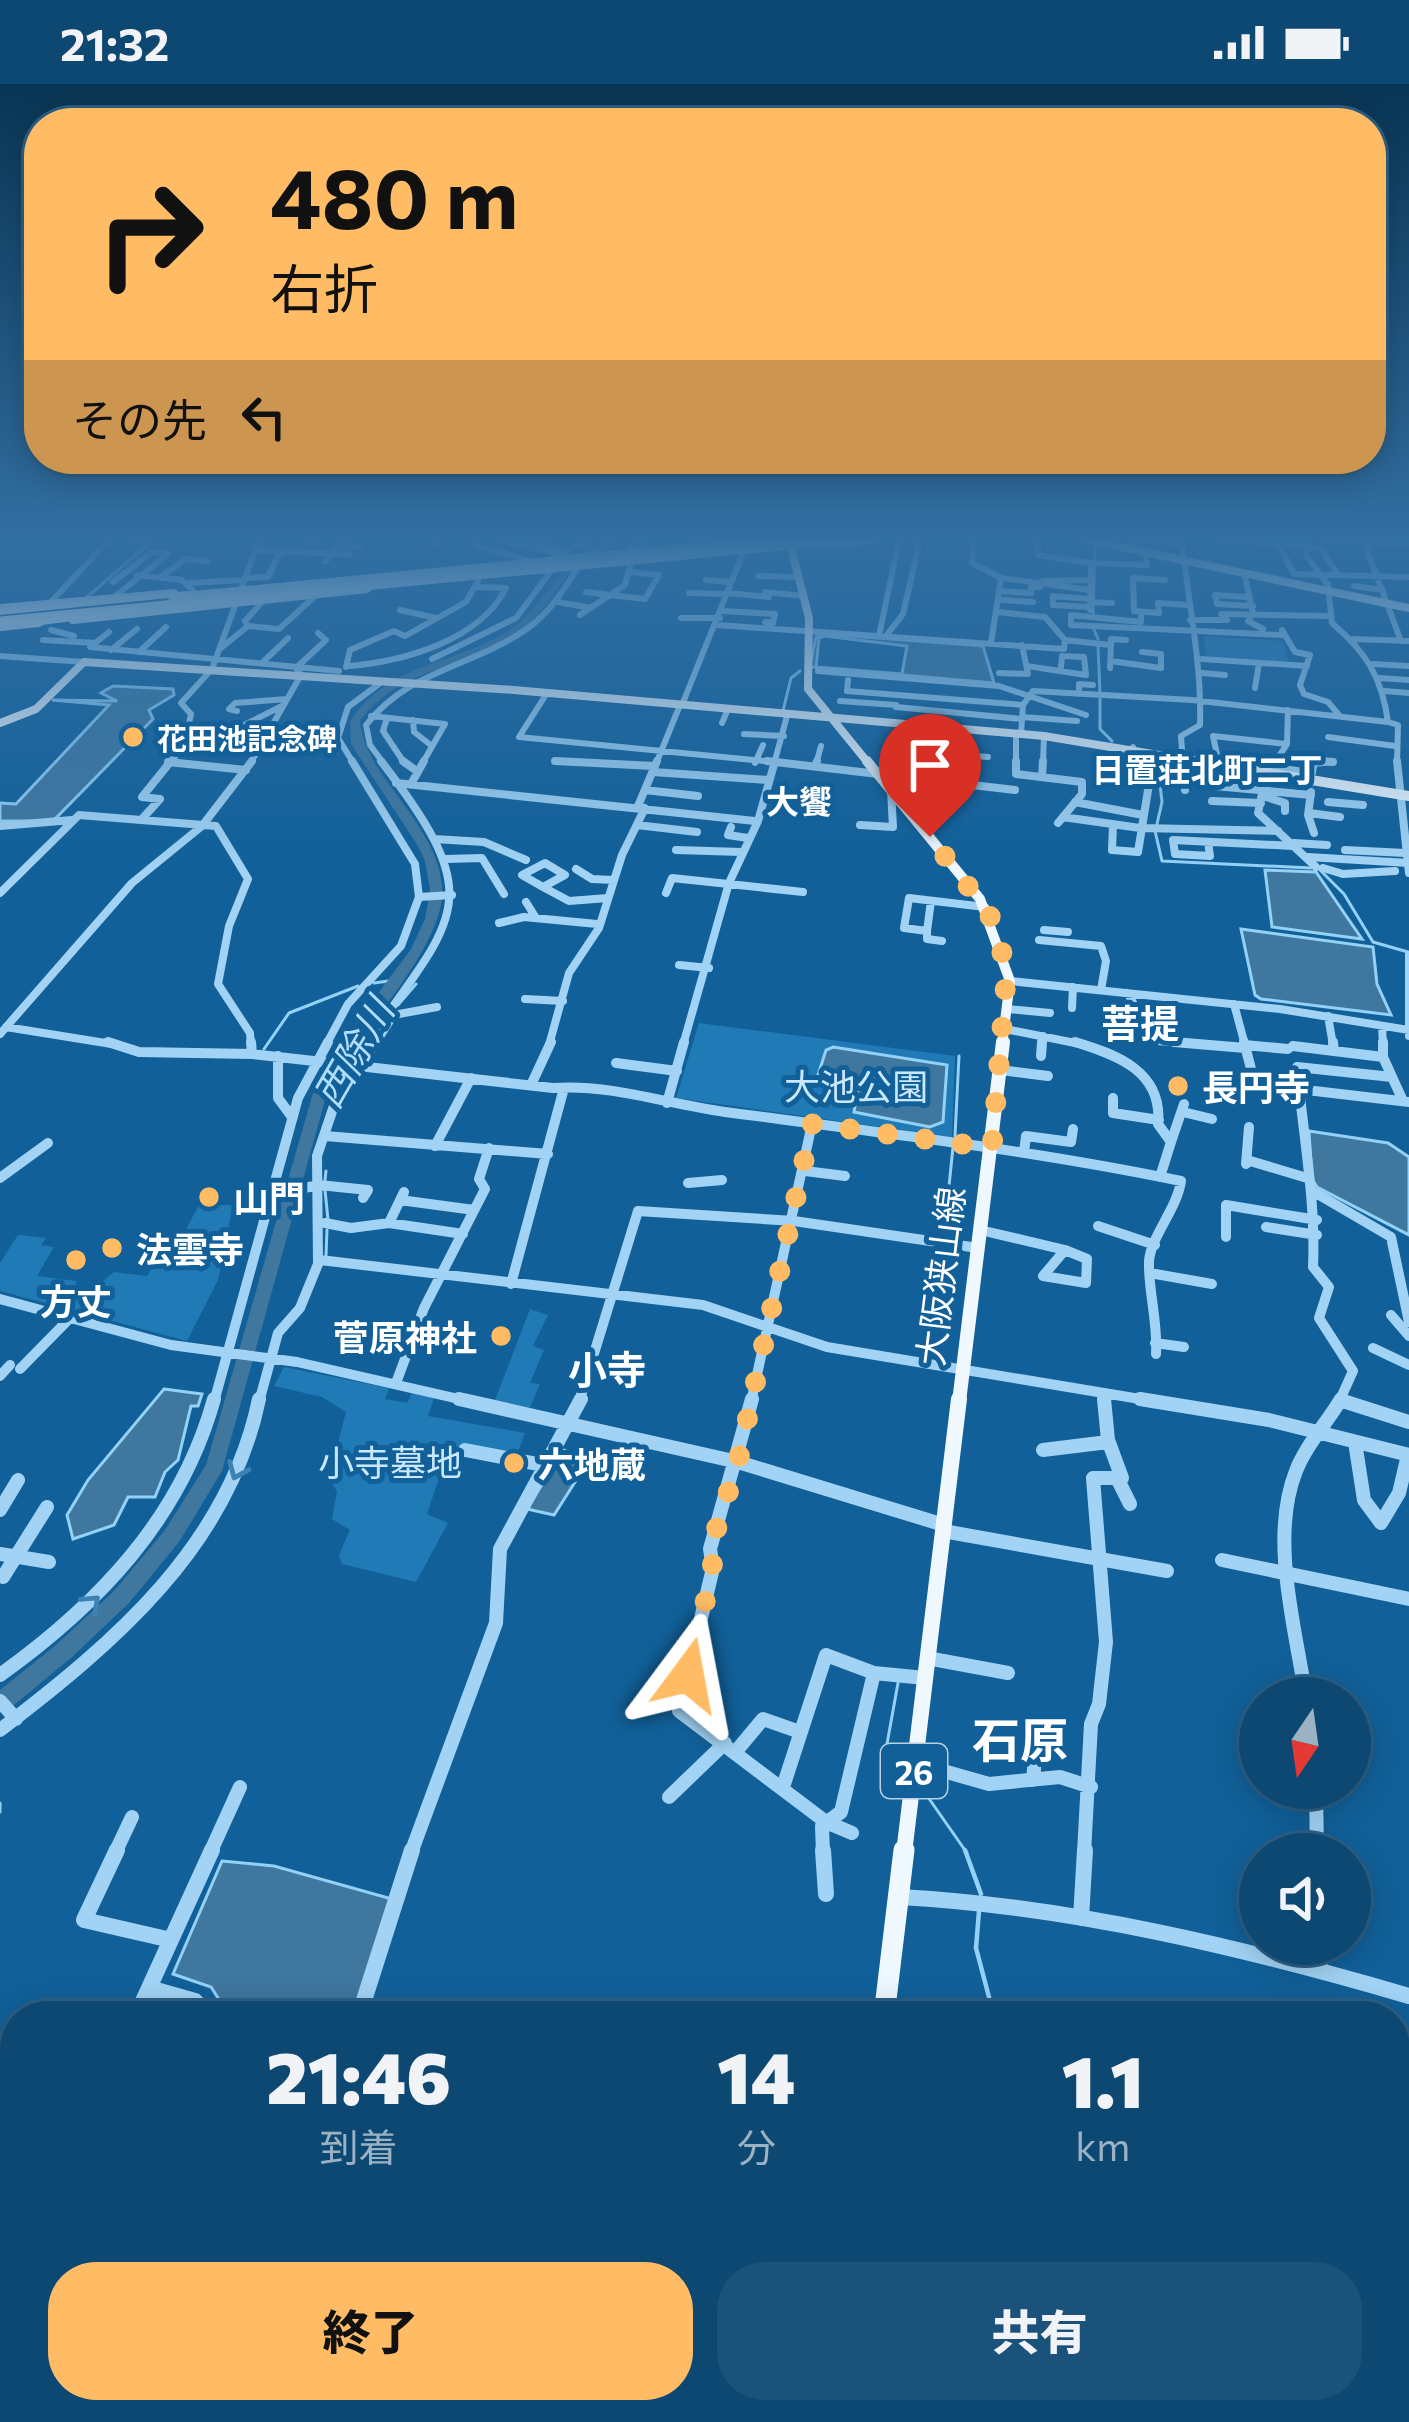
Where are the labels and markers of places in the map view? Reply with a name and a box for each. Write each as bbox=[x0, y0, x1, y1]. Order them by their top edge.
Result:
pin bbox=[879, 714, 981, 837]
place label: 花田池記念碑 bbox=[157, 719, 337, 756]
marker: 花田池記念碑 bbox=[120, 724, 146, 750]
place label: 長円寺 bbox=[1202, 1064, 1310, 1108]
marker: 長円寺 bbox=[1165, 1073, 1191, 1099]
place label: 山門 bbox=[233, 1175, 305, 1219]
marker: 山門 bbox=[196, 1184, 222, 1210]
place label: 法雲寺 bbox=[136, 1226, 244, 1270]
marker: 法雲寺 bbox=[99, 1235, 125, 1261]
marker: 方丈 bbox=[63, 1247, 89, 1273]
place label: 方丈 bbox=[40, 1278, 112, 1322]
place label: 菅原神社 bbox=[333, 1314, 477, 1358]
marker: 菅原神社 bbox=[488, 1323, 514, 1349]
place label: 六地蔵 bbox=[538, 1441, 646, 1485]
marker: 六地蔵 bbox=[501, 1450, 527, 1476]

